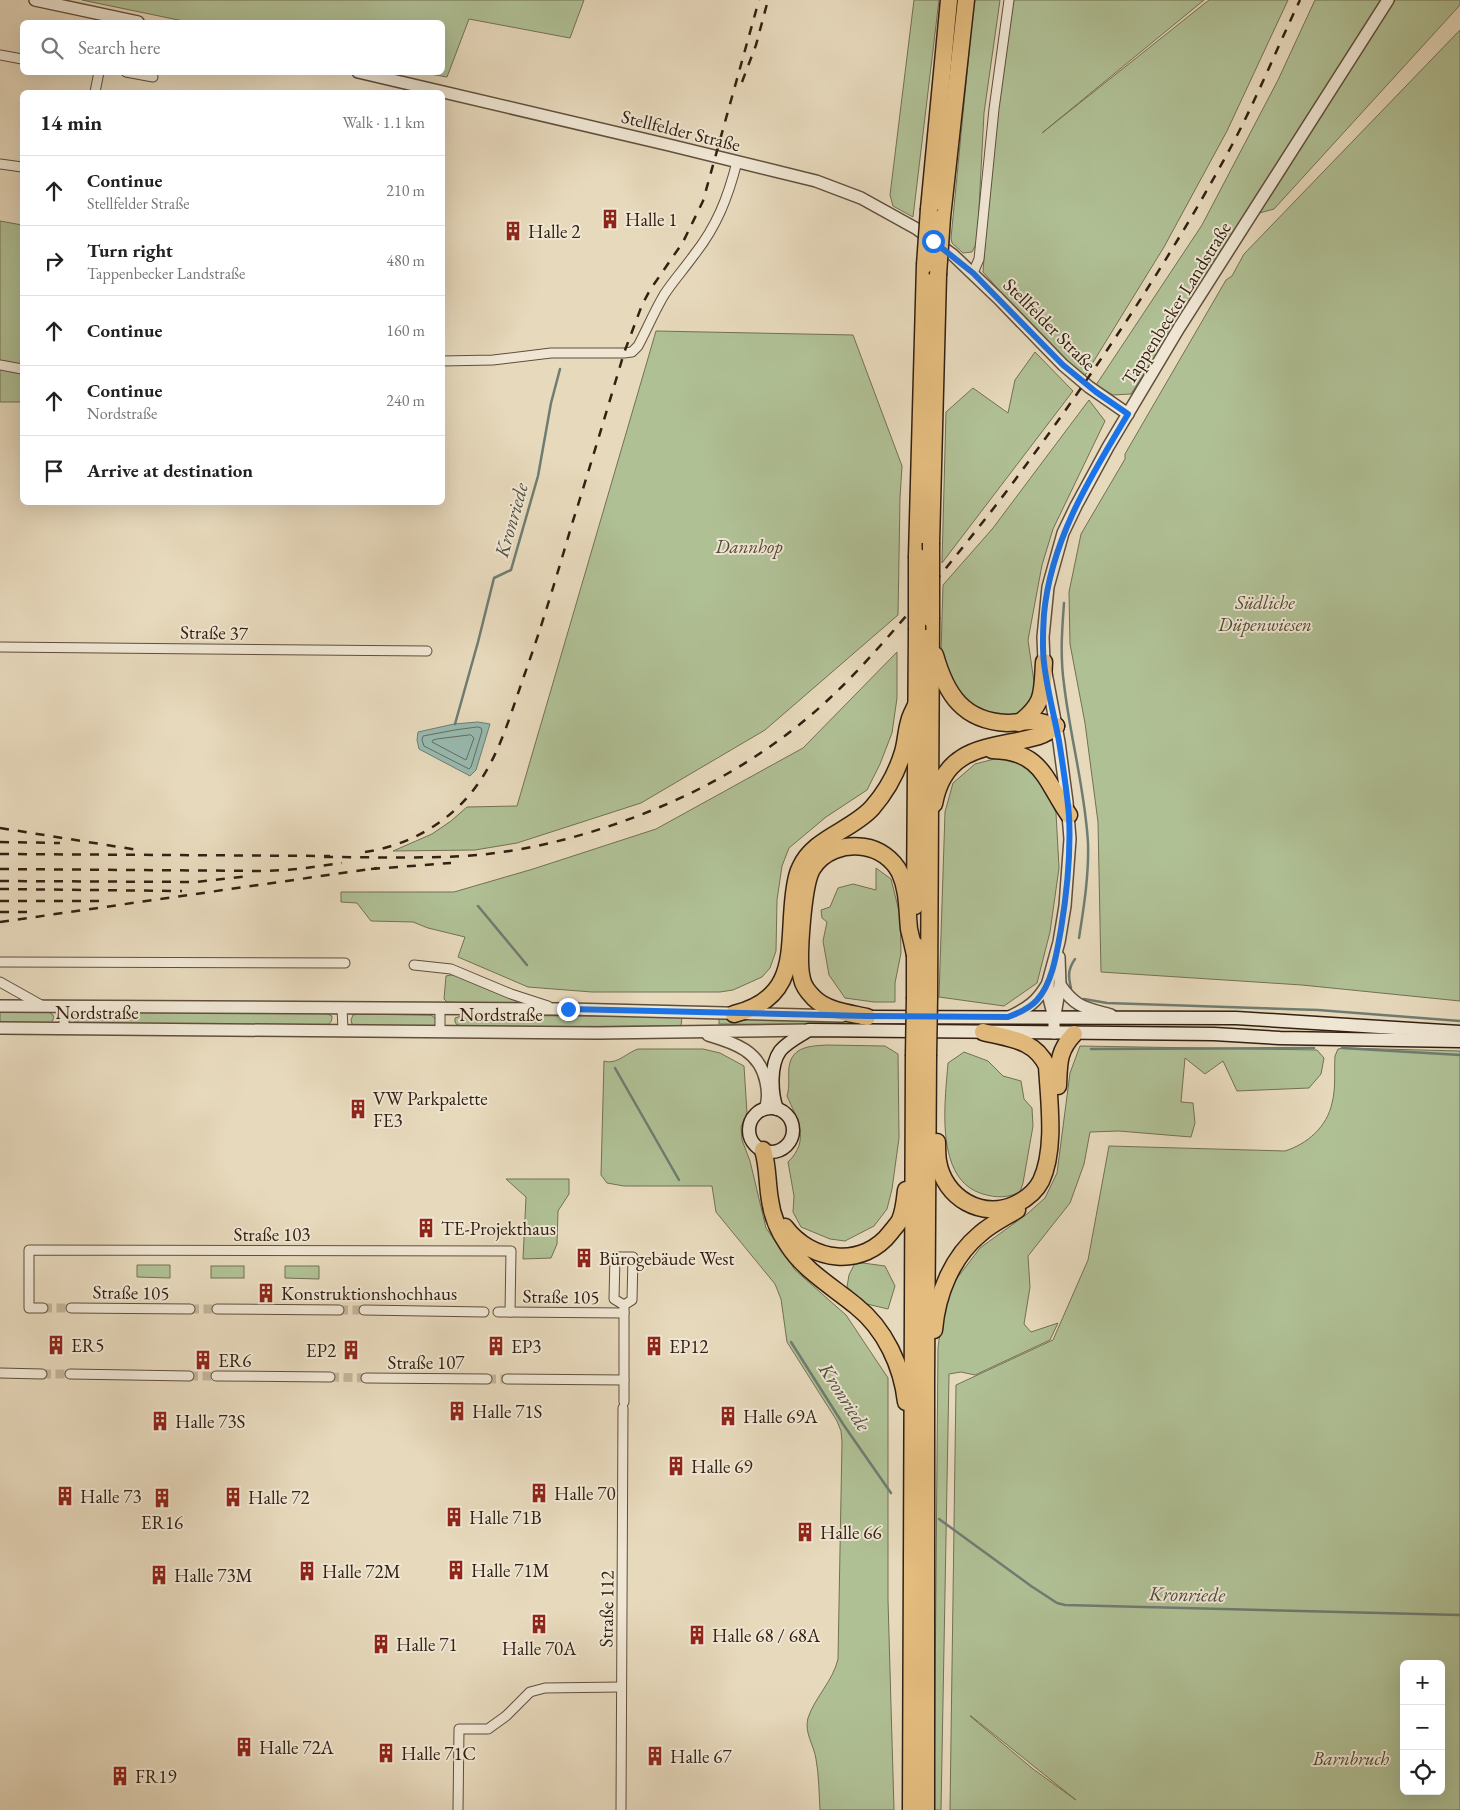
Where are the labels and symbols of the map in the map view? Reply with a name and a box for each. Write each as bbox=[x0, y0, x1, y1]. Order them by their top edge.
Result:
street label: Stellfelder Straße bbox=[619, 104, 743, 157]
place label: Halle 1 bbox=[625, 207, 677, 232]
building icon: Halle 1 bbox=[599, 208, 621, 230]
street label: Tappenbecker Landstraße bbox=[1116, 217, 1237, 390]
place label: Halle 2 bbox=[528, 219, 580, 244]
building icon: Halle 2 bbox=[502, 220, 524, 242]
route start bbox=[922, 230, 945, 253]
street label: Stellfelder Straße bbox=[998, 272, 1102, 376]
water label: Kronriede bbox=[488, 480, 534, 561]
park label: Dannhop bbox=[714, 534, 783, 559]
park label: Südliche Düpenwiesen bbox=[1217, 590, 1312, 637]
street label: Straße 37 bbox=[180, 619, 249, 646]
route end bbox=[557, 998, 580, 1021]
street label: Nordstraße bbox=[55, 1000, 139, 1025]
street label: Nordstraße bbox=[459, 1002, 543, 1027]
place label: VW Parkpalette FE3 bbox=[373, 1086, 488, 1133]
building icon: VW Parkpalette FE3 bbox=[347, 1098, 369, 1120]
place label: TE-Projekthaus bbox=[441, 1216, 556, 1241]
building icon: TE-Projekthaus bbox=[415, 1217, 437, 1239]
street label: Straße 103 bbox=[234, 1222, 310, 1247]
place label: Bürogebäude West bbox=[599, 1246, 734, 1271]
building icon: Bürogebäude West bbox=[573, 1247, 595, 1269]
street label: Straße 105 bbox=[92, 1279, 170, 1306]
place label: Konstruktionshochhaus bbox=[281, 1281, 457, 1306]
building icon: Konstruktionshochhaus bbox=[255, 1282, 277, 1304]
street label: Straße 105 bbox=[522, 1283, 600, 1310]
place label: ER5 bbox=[71, 1333, 104, 1358]
building icon: ER5 bbox=[45, 1334, 67, 1356]
place label: EP3 bbox=[511, 1334, 541, 1359]
place label: EP12 bbox=[669, 1334, 708, 1359]
building icon: EP3 bbox=[485, 1335, 507, 1357]
building icon: EP12 bbox=[643, 1335, 665, 1357]
place label: EP2 bbox=[306, 1338, 336, 1363]
building icon: EP2 bbox=[340, 1339, 362, 1361]
place label: ER6 bbox=[218, 1348, 251, 1373]
building icon: ER6 bbox=[192, 1349, 214, 1371]
street label: Straße 107 bbox=[388, 1350, 465, 1375]
water label: Kronriede bbox=[813, 1357, 877, 1436]
place label: Halle 71S bbox=[472, 1399, 543, 1424]
building icon: Halle 71S bbox=[446, 1400, 468, 1422]
place label: Halle 69A bbox=[743, 1404, 819, 1429]
building icon: Halle 69A bbox=[717, 1405, 739, 1427]
place label: Halle 73S bbox=[175, 1409, 246, 1434]
building icon: Halle 73S bbox=[149, 1410, 171, 1432]
place label: Halle 69 bbox=[691, 1454, 753, 1479]
building icon: Halle 69 bbox=[665, 1455, 687, 1477]
place label: Halle 70 bbox=[554, 1481, 616, 1506]
building icon: Halle 70 bbox=[528, 1482, 550, 1504]
place label: Halle 73 bbox=[80, 1484, 142, 1509]
building icon: Halle 73 bbox=[54, 1485, 76, 1507]
place label: Halle 72 bbox=[248, 1485, 310, 1510]
building icon: Halle 72 bbox=[222, 1486, 244, 1508]
building icon: ER16 bbox=[151, 1487, 173, 1509]
place label: Halle 71B bbox=[469, 1505, 542, 1530]
building icon: Halle 71B bbox=[443, 1506, 465, 1528]
place label: ER16 bbox=[141, 1510, 183, 1535]
place label: Halle 66 bbox=[820, 1520, 882, 1545]
building icon: Halle 66 bbox=[794, 1521, 816, 1543]
place label: Halle 71M bbox=[471, 1558, 550, 1583]
place label: Halle 72M bbox=[322, 1559, 401, 1584]
building icon: Halle 71M bbox=[445, 1559, 467, 1581]
building icon: Halle 72M bbox=[296, 1560, 318, 1582]
place label: Halle 73M bbox=[174, 1563, 253, 1588]
building icon: Halle 73M bbox=[148, 1564, 170, 1586]
street label: Straße 112 bbox=[593, 1570, 620, 1648]
water label: Kronriede bbox=[1148, 1580, 1226, 1608]
building icon: Halle 70A bbox=[528, 1613, 550, 1635]
place label: Halle 68 / 68A bbox=[712, 1623, 821, 1648]
building icon: Halle 68 / 68A bbox=[686, 1624, 708, 1646]
place label: Halle 71 bbox=[396, 1632, 458, 1657]
building icon: Halle 71 bbox=[370, 1633, 392, 1655]
place label: Halle 70A bbox=[502, 1636, 577, 1661]
place label: Halle 72A bbox=[259, 1735, 335, 1760]
building icon: Halle 72A bbox=[233, 1736, 255, 1758]
place label: Halle 71C bbox=[401, 1741, 476, 1766]
building icon: Halle 71C bbox=[375, 1742, 397, 1764]
place label: Halle 67 bbox=[670, 1744, 732, 1769]
building icon: Halle 67 bbox=[644, 1745, 666, 1767]
park label: Barnbruch bbox=[1312, 1746, 1389, 1771]
place label: FR19 bbox=[135, 1764, 177, 1789]
building icon: FR19 bbox=[109, 1765, 131, 1787]

